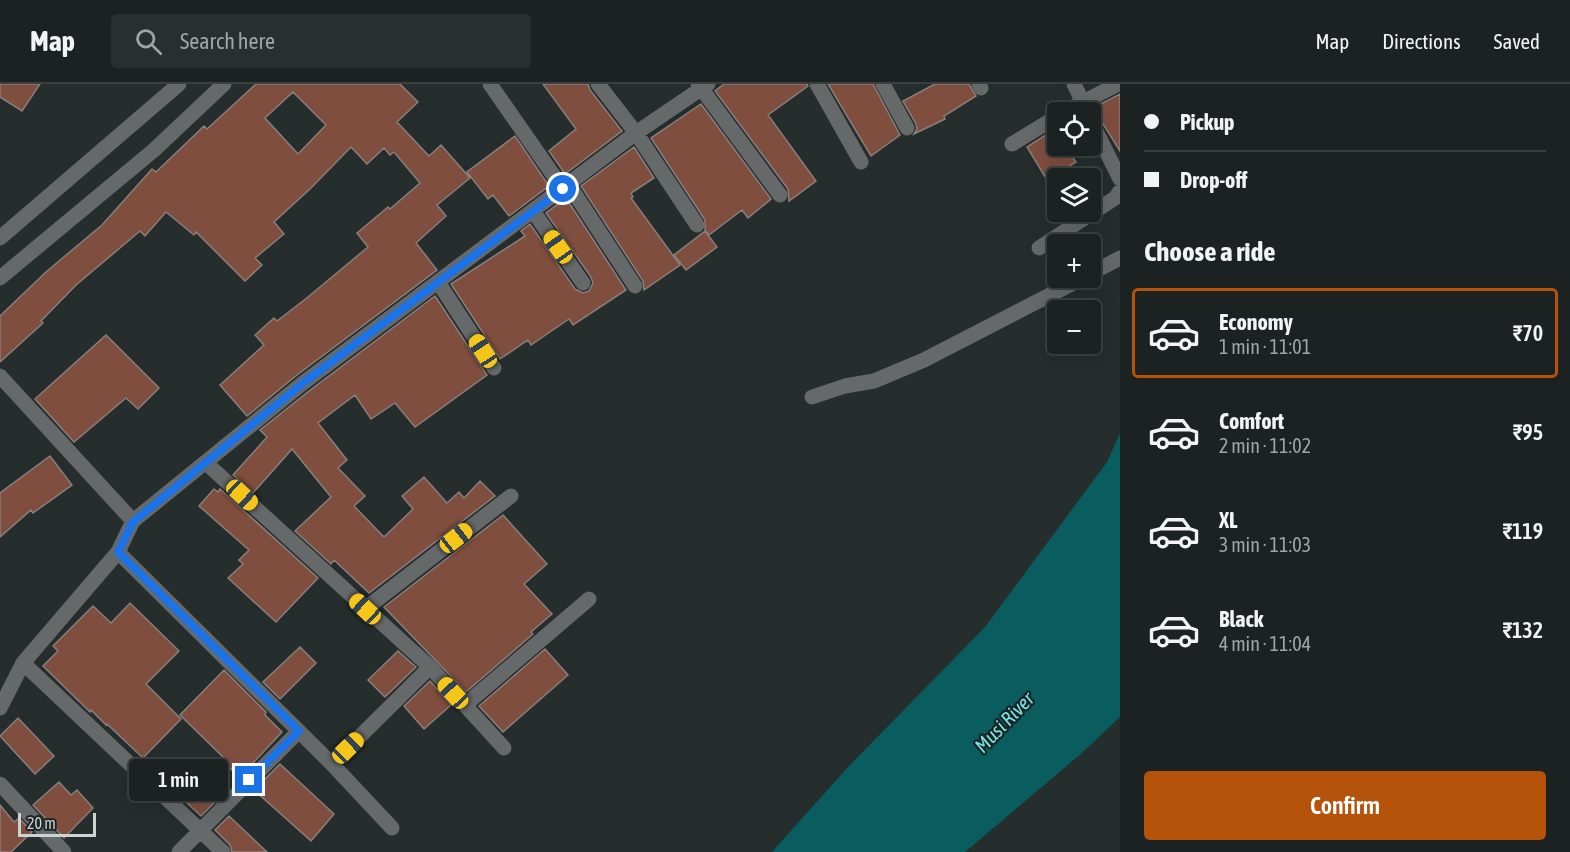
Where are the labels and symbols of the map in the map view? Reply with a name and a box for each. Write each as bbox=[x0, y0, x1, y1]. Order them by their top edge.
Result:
route start bbox=[549, 175, 576, 202]
car bbox=[540, 227, 576, 267]
car bbox=[466, 331, 500, 371]
car bbox=[223, 476, 261, 514]
car bbox=[436, 520, 476, 556]
car bbox=[346, 590, 384, 628]
car bbox=[434, 674, 472, 712]
water label: Musi River bbox=[970, 686, 1039, 757]
car bbox=[329, 729, 367, 767]
callout: 1 min bbox=[129, 759, 228, 801]
route end bbox=[235, 766, 262, 793]
scale bar bbox=[18, 810, 96, 838]

